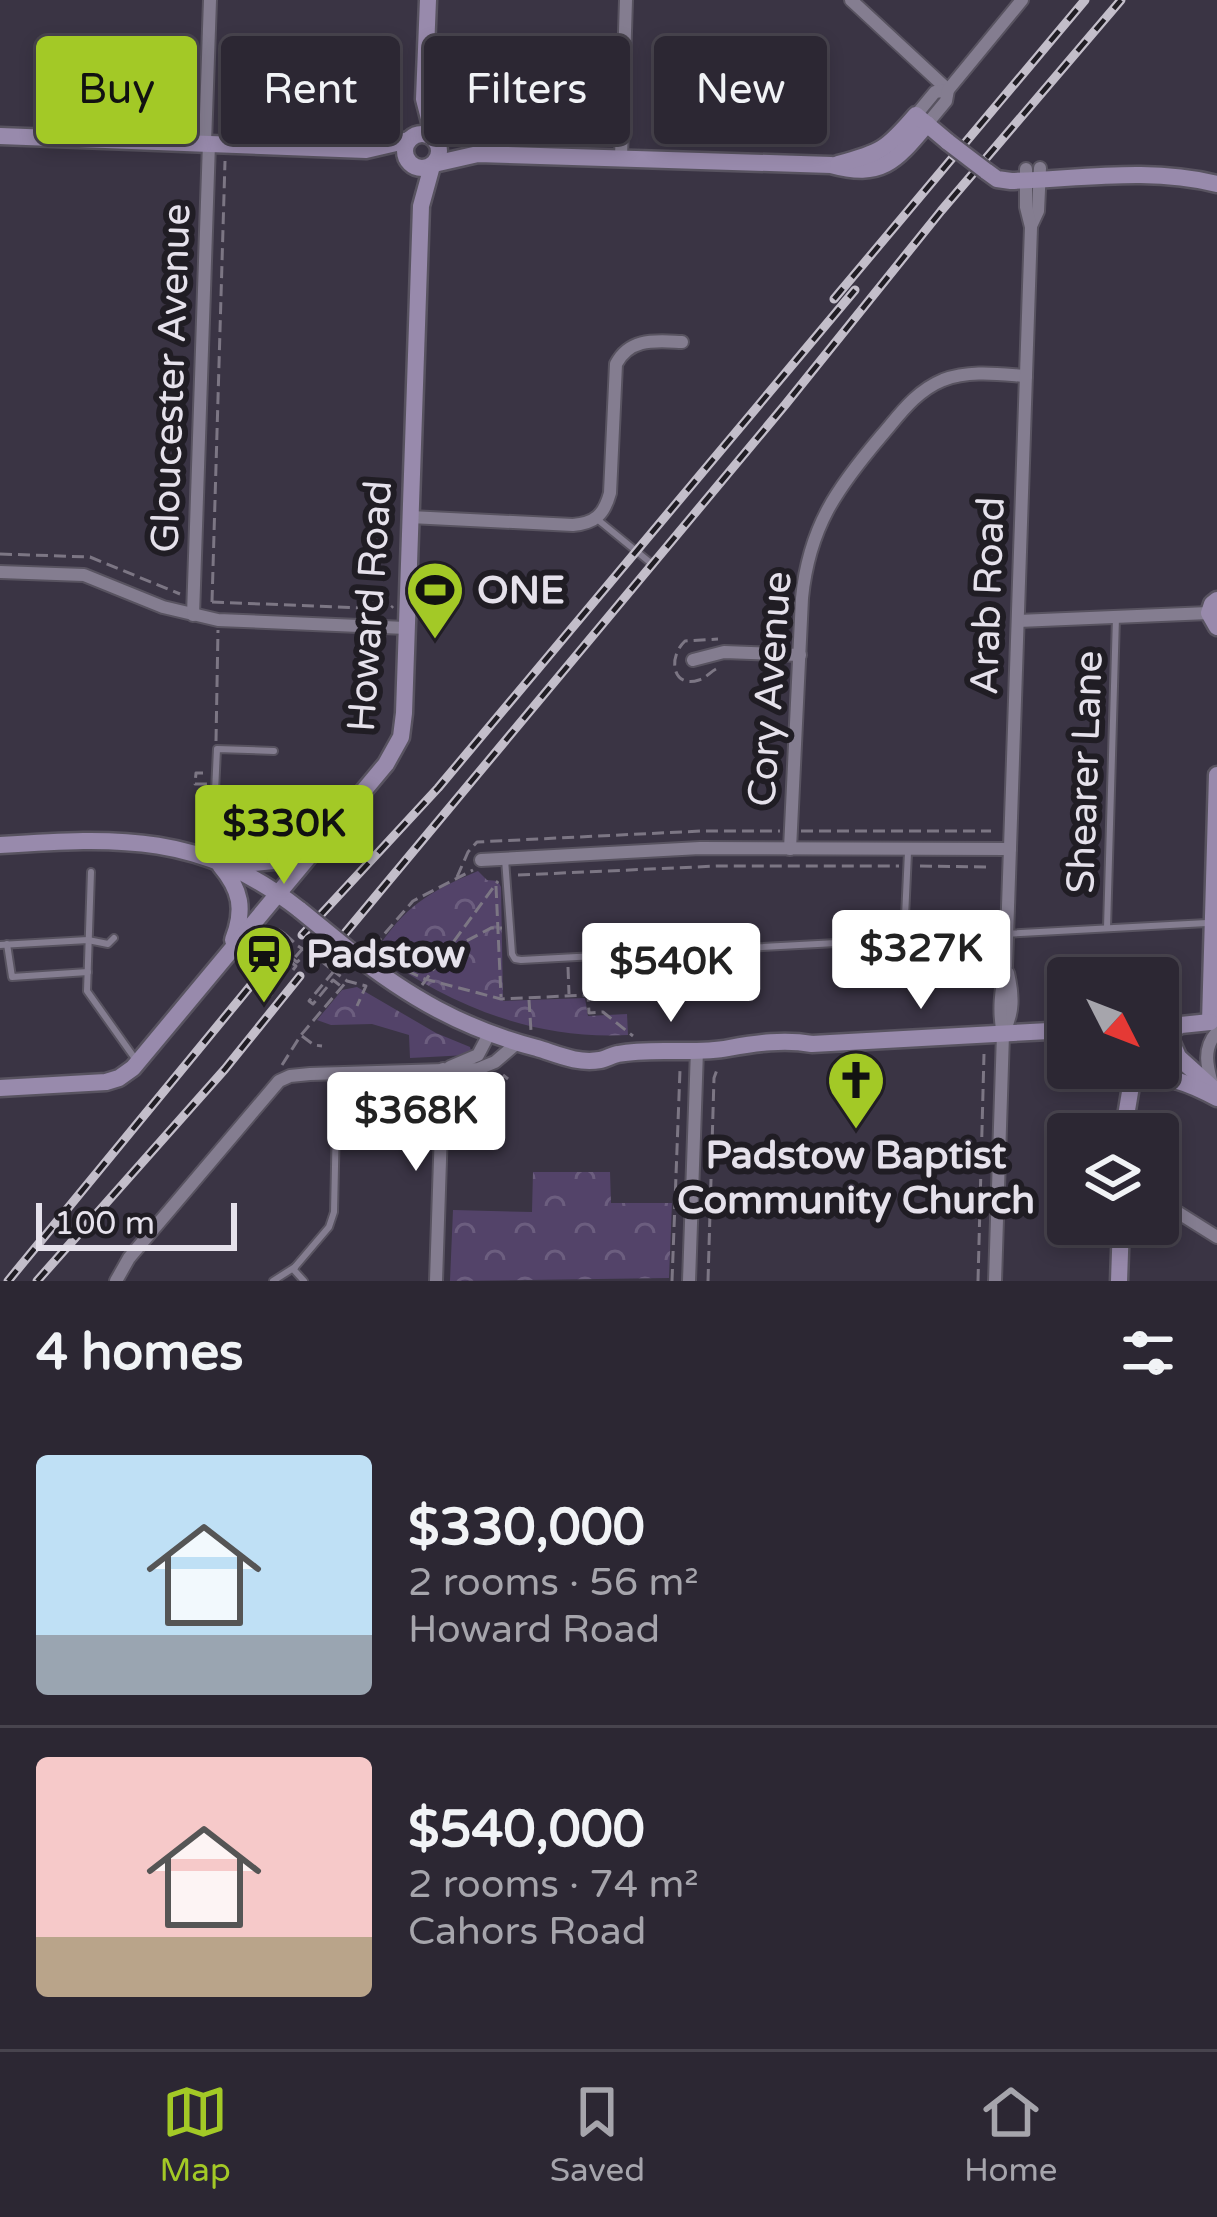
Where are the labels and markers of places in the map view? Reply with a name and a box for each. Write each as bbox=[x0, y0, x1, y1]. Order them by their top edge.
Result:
sports icon: ONE bbox=[404, 559, 466, 641]
place label: ONE bbox=[477, 567, 565, 614]
pin: $330K bbox=[200, 785, 368, 887]
pin: $327K bbox=[837, 910, 1005, 1012]
station icon: Padstow bbox=[233, 923, 295, 1005]
pin: $540K bbox=[587, 923, 755, 1025]
place label: Padstow bbox=[306, 931, 465, 978]
church icon: Padstow Baptist Community Church bbox=[825, 1049, 887, 1131]
pin: $368K bbox=[332, 1072, 500, 1174]
place label: Padstow Baptist Community Church bbox=[677, 1132, 1035, 1224]

